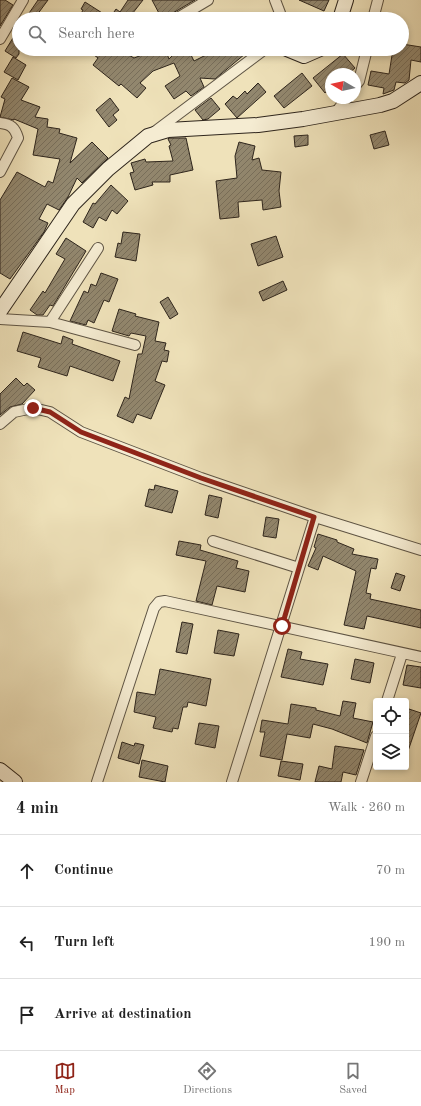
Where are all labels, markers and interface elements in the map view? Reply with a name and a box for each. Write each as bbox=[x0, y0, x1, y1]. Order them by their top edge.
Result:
search box bbox=[12, 12, 409, 56]
icon: search bbox=[26, 23, 48, 45]
text: Search here bbox=[58, 27, 135, 42]
north arrow bbox=[325, 68, 361, 104]
route end bbox=[24, 399, 42, 417]
route start bbox=[273, 617, 291, 635]
map controls bbox=[373, 698, 409, 770]
button: locate bbox=[373, 698, 409, 734]
button: layers bbox=[373, 734, 409, 770]
text: 4 min bbox=[16, 800, 59, 817]
text: Walk · 260 m bbox=[328, 801, 405, 814]
icon: ahead bbox=[16, 860, 38, 882]
text: Continue bbox=[54, 863, 113, 878]
text: 70 m bbox=[376, 864, 405, 877]
icon: left bbox=[16, 932, 38, 954]
text: Turn left bbox=[54, 935, 114, 950]
text: 190 m bbox=[368, 936, 405, 949]
icon: arrive bbox=[16, 1004, 38, 1026]
text: Arrive at destination bbox=[54, 1007, 192, 1022]
tab: Map bbox=[54, 1060, 76, 1098]
tab: Directions bbox=[183, 1060, 232, 1098]
tab: Saved bbox=[339, 1060, 367, 1098]

